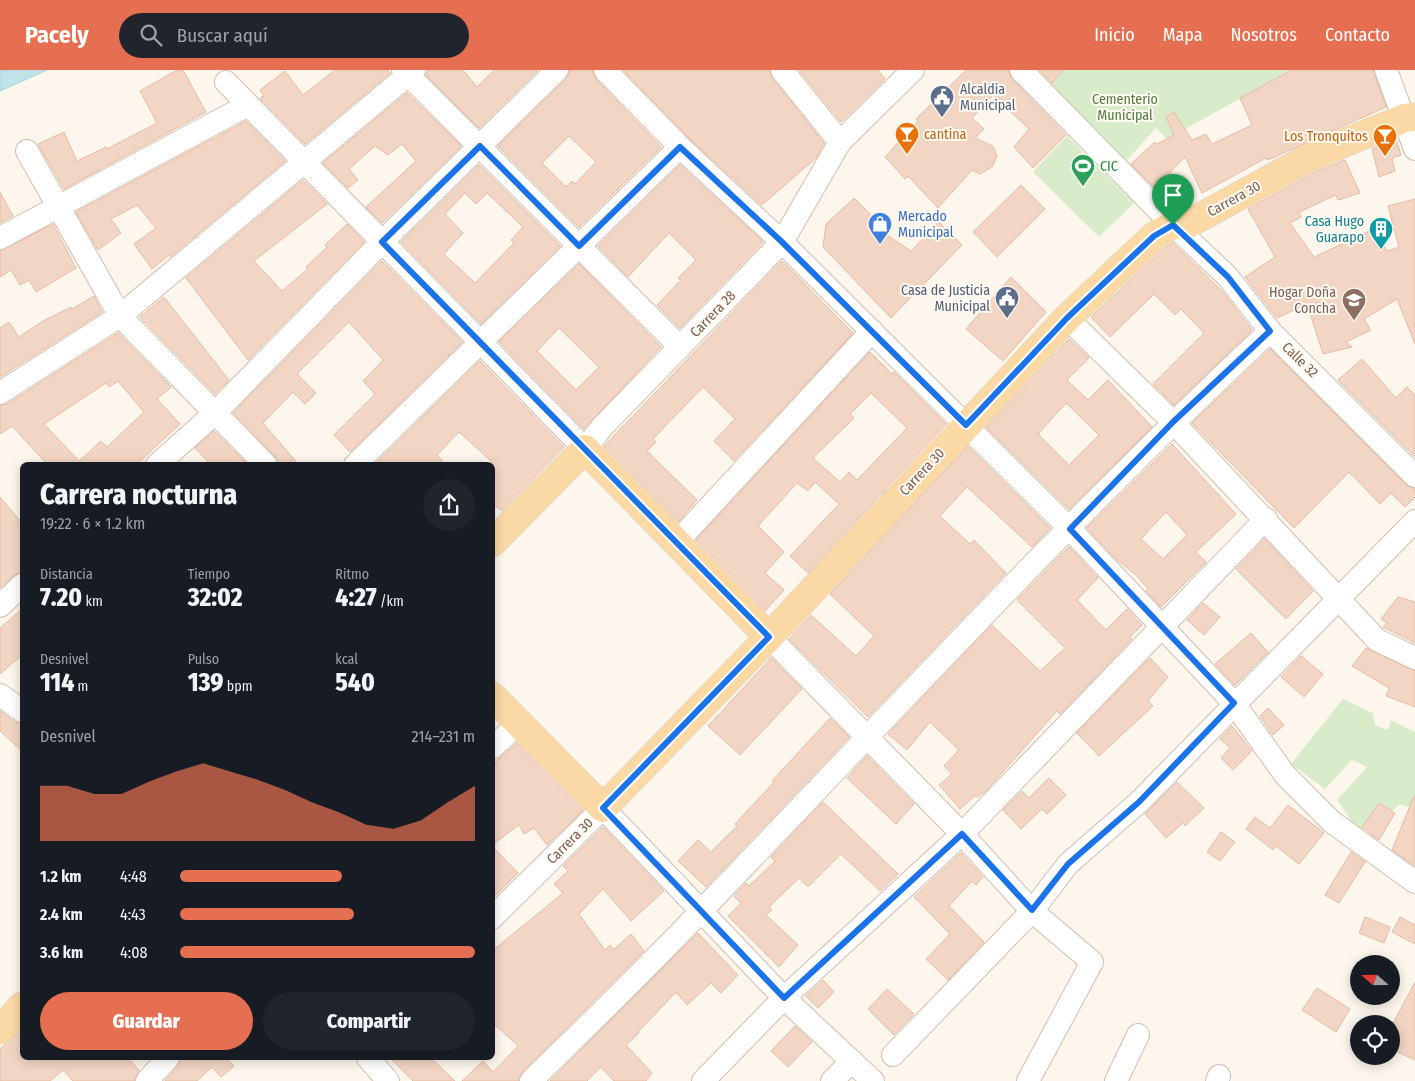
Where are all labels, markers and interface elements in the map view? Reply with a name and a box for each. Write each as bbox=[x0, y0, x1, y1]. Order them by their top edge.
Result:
search box bbox=[119, 13, 469, 58]
text: Pacely bbox=[25, 21, 89, 49]
icon: search bbox=[137, 21, 165, 49]
text: Buscar aquí bbox=[177, 24, 268, 47]
text: Inicio bbox=[1094, 24, 1135, 46]
text: Mapa bbox=[1163, 24, 1203, 46]
text: Nosotros bbox=[1231, 24, 1297, 46]
text: Contacto bbox=[1325, 24, 1390, 46]
place label: Alcaldia Municipal bbox=[960, 81, 1016, 114]
public building icon: Alcaldia Municipal bbox=[929, 84, 955, 118]
park label: Cementerio Municipal bbox=[1092, 91, 1158, 124]
bar icon: cantina bbox=[894, 121, 920, 155]
bar icon: Los Tronquitos bbox=[1372, 123, 1398, 157]
place label: cantina bbox=[924, 126, 967, 143]
place label: Los Tronquitos bbox=[1284, 128, 1368, 145]
sports icon: CIC bbox=[1070, 153, 1096, 187]
place label: CIC bbox=[1100, 158, 1118, 175]
pin bbox=[1152, 174, 1194, 225]
street label: Carrera 30 bbox=[1204, 177, 1264, 221]
icon: arrive bbox=[1159, 181, 1187, 209]
place label: Mercado Municipal bbox=[898, 208, 954, 241]
shop icon: Mercado Municipal bbox=[867, 211, 893, 245]
place label: Casa Hugo Guarapo bbox=[1305, 213, 1364, 246]
building icon: Casa Hugo Guarapo bbox=[1368, 216, 1394, 250]
place label: Casa de Justicia Municipal bbox=[901, 282, 990, 315]
place label: Hogar Doña Concha bbox=[1269, 284, 1336, 317]
public building icon: Casa de Justicia Municipal bbox=[994, 285, 1020, 319]
street label: Carrera 28 bbox=[687, 287, 739, 341]
school or university icon: Hogar Doña Concha bbox=[1341, 287, 1367, 321]
street label: Calle 32 bbox=[1278, 339, 1322, 381]
street label: Carrera 30 bbox=[896, 445, 948, 499]
text: Carrera nocturna bbox=[40, 478, 237, 511]
button: share bbox=[423, 479, 475, 531]
text: 19:22 · 6 × 1.2 km bbox=[40, 514, 145, 533]
text: Distancia bbox=[40, 566, 93, 583]
text: Tiempo bbox=[188, 566, 230, 583]
text: Ritmo bbox=[335, 566, 369, 583]
text: 7.20 bbox=[40, 583, 82, 613]
text: 32:02 bbox=[188, 583, 242, 613]
text: 4:27 bbox=[335, 583, 377, 613]
text: km bbox=[82, 593, 103, 610]
text: /km bbox=[377, 593, 404, 610]
text: Desnivel bbox=[40, 651, 89, 668]
text: Pulso bbox=[188, 651, 219, 668]
text: kcal bbox=[335, 651, 358, 668]
text: 114 bbox=[40, 668, 74, 698]
text: 139 bbox=[188, 668, 223, 698]
text: 540 bbox=[335, 668, 375, 698]
text: m bbox=[74, 678, 88, 695]
text: bpm bbox=[223, 678, 252, 695]
text: Desnivel bbox=[40, 727, 96, 746]
text: 214–231 m bbox=[412, 727, 475, 746]
street label: Carrera 30 bbox=[543, 814, 597, 868]
text: 1.2 km bbox=[40, 867, 82, 886]
text: 4:48 bbox=[120, 867, 147, 886]
text: 2.4 km bbox=[40, 905, 83, 924]
text: 4:43 bbox=[120, 905, 146, 924]
text: 3.6 km bbox=[40, 943, 83, 962]
text: 4:08 bbox=[120, 943, 147, 962]
north arrow bbox=[1350, 955, 1400, 1005]
map controls bbox=[1350, 955, 1400, 1065]
button: Guardar bbox=[40, 992, 253, 1050]
button: Compartir bbox=[263, 992, 475, 1050]
button: locate bbox=[1350, 1015, 1400, 1065]

